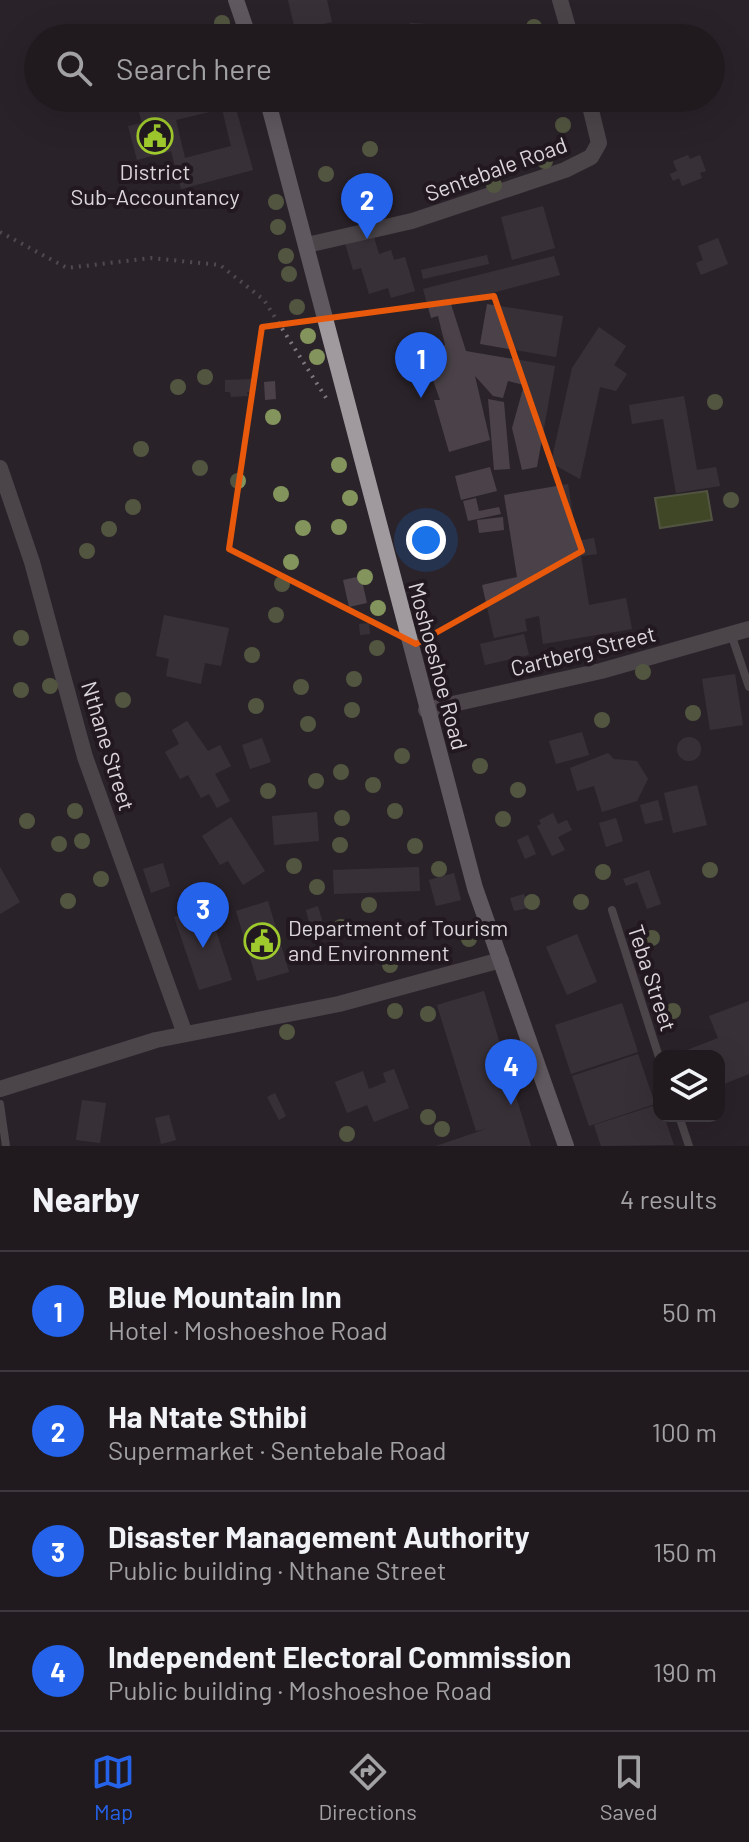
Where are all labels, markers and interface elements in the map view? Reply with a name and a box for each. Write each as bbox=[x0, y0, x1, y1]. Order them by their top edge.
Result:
search box bbox=[24, 24, 725, 112]
icon: search bbox=[52, 46, 96, 90]
text: Search here bbox=[116, 50, 272, 86]
public building icon: District Sub-Accountancy bbox=[136, 117, 174, 155]
street label: Sentebale Road bbox=[421, 130, 570, 206]
place label: District Sub-Accountancy bbox=[70, 158, 240, 209]
pin: 2 bbox=[341, 173, 393, 239]
pin: 1 bbox=[395, 332, 447, 398]
your location bbox=[406, 520, 446, 560]
street label: Moshoeshoe Road bbox=[404, 579, 474, 752]
street label: Cartberg Street bbox=[508, 619, 658, 681]
street label: Nthane Street bbox=[77, 678, 141, 814]
pin: 3 bbox=[177, 882, 229, 948]
place label: Department of Tourism and Environment bbox=[288, 914, 508, 965]
street label: Teba Street bbox=[624, 921, 682, 1034]
public building icon: Department of Tourism and Environment bbox=[243, 922, 281, 960]
pin: 4 bbox=[485, 1039, 537, 1105]
map controls bbox=[653, 1050, 725, 1122]
button: layers bbox=[653, 1050, 725, 1122]
text: Nearby bbox=[32, 1178, 140, 1219]
text: 4 results bbox=[620, 1183, 717, 1214]
text: Blue Mountain Inn bbox=[108, 1278, 342, 1314]
text: 1 bbox=[53, 1296, 63, 1327]
text: 50 m bbox=[662, 1296, 717, 1327]
text: Hotel · Moshoeshoe Road bbox=[108, 1314, 388, 1345]
text: Ha Ntate Sthibi bbox=[108, 1398, 307, 1434]
text: 2 bbox=[51, 1416, 65, 1447]
text: 100 m bbox=[652, 1416, 717, 1447]
text: Supermarket · Sentebale Road bbox=[108, 1434, 446, 1465]
text: Disaster Management Authority bbox=[108, 1518, 530, 1554]
text: 3 bbox=[51, 1536, 65, 1567]
text: 150 m bbox=[653, 1536, 717, 1567]
text: Public building · Nthane Street bbox=[108, 1554, 446, 1585]
text: Independent Electoral Commission bbox=[108, 1638, 571, 1674]
text: 4 bbox=[50, 1656, 66, 1687]
text: 190 m bbox=[653, 1656, 717, 1687]
text: Public building · Moshoeshoe Road bbox=[108, 1674, 492, 1705]
tab: Map bbox=[91, 1750, 135, 1824]
tab: Directions bbox=[318, 1750, 417, 1824]
tab: Saved bbox=[600, 1750, 657, 1824]

